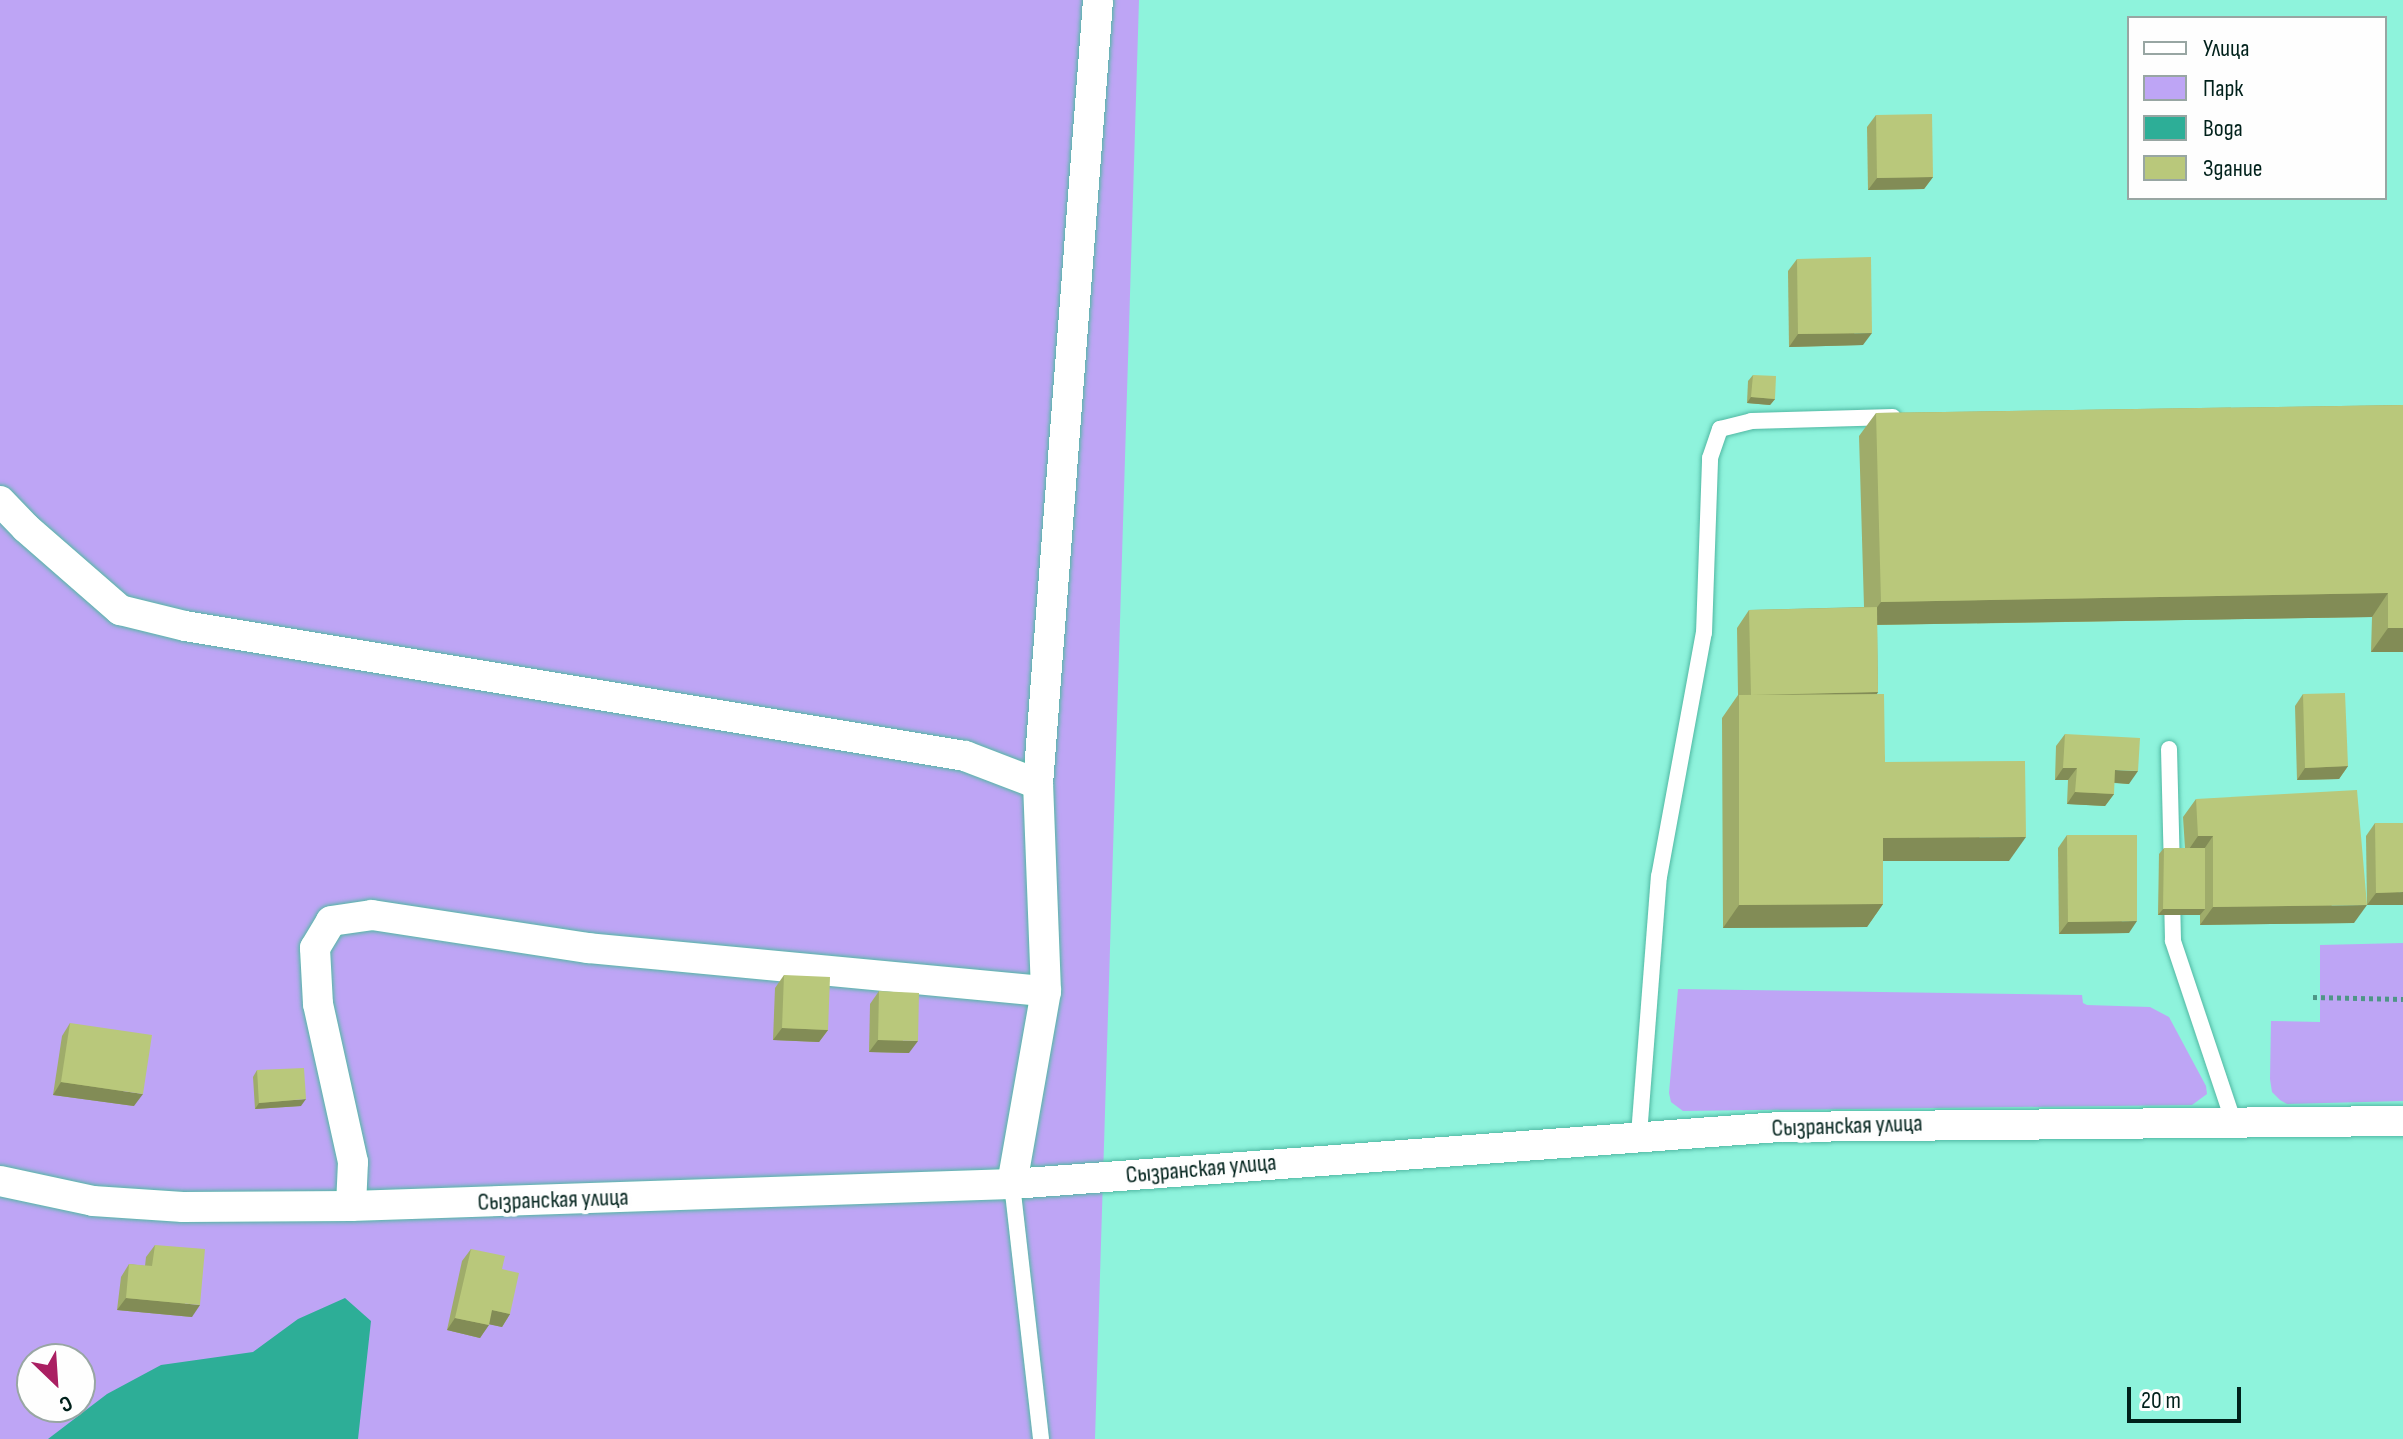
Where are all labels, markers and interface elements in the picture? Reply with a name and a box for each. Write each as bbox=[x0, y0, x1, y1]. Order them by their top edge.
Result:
legend bbox=[2127, 16, 2387, 200]
text: Улица bbox=[2203, 34, 2249, 63]
text: Парк bbox=[2203, 74, 2243, 103]
text: Вода bbox=[2203, 114, 2243, 143]
text: Здание bbox=[2203, 154, 2262, 183]
street label: Сызранская улица bbox=[1771, 1109, 1923, 1143]
street label: Сызранская улица bbox=[1125, 1148, 1277, 1190]
street label: Сызранская улица bbox=[477, 1183, 629, 1217]
north arrow bbox=[16, 1343, 96, 1423]
scale bar bbox=[2131, 1371, 2245, 1421]
text: 20 m bbox=[2141, 1386, 2181, 1415]
text: С bbox=[55, 1389, 76, 1418]

